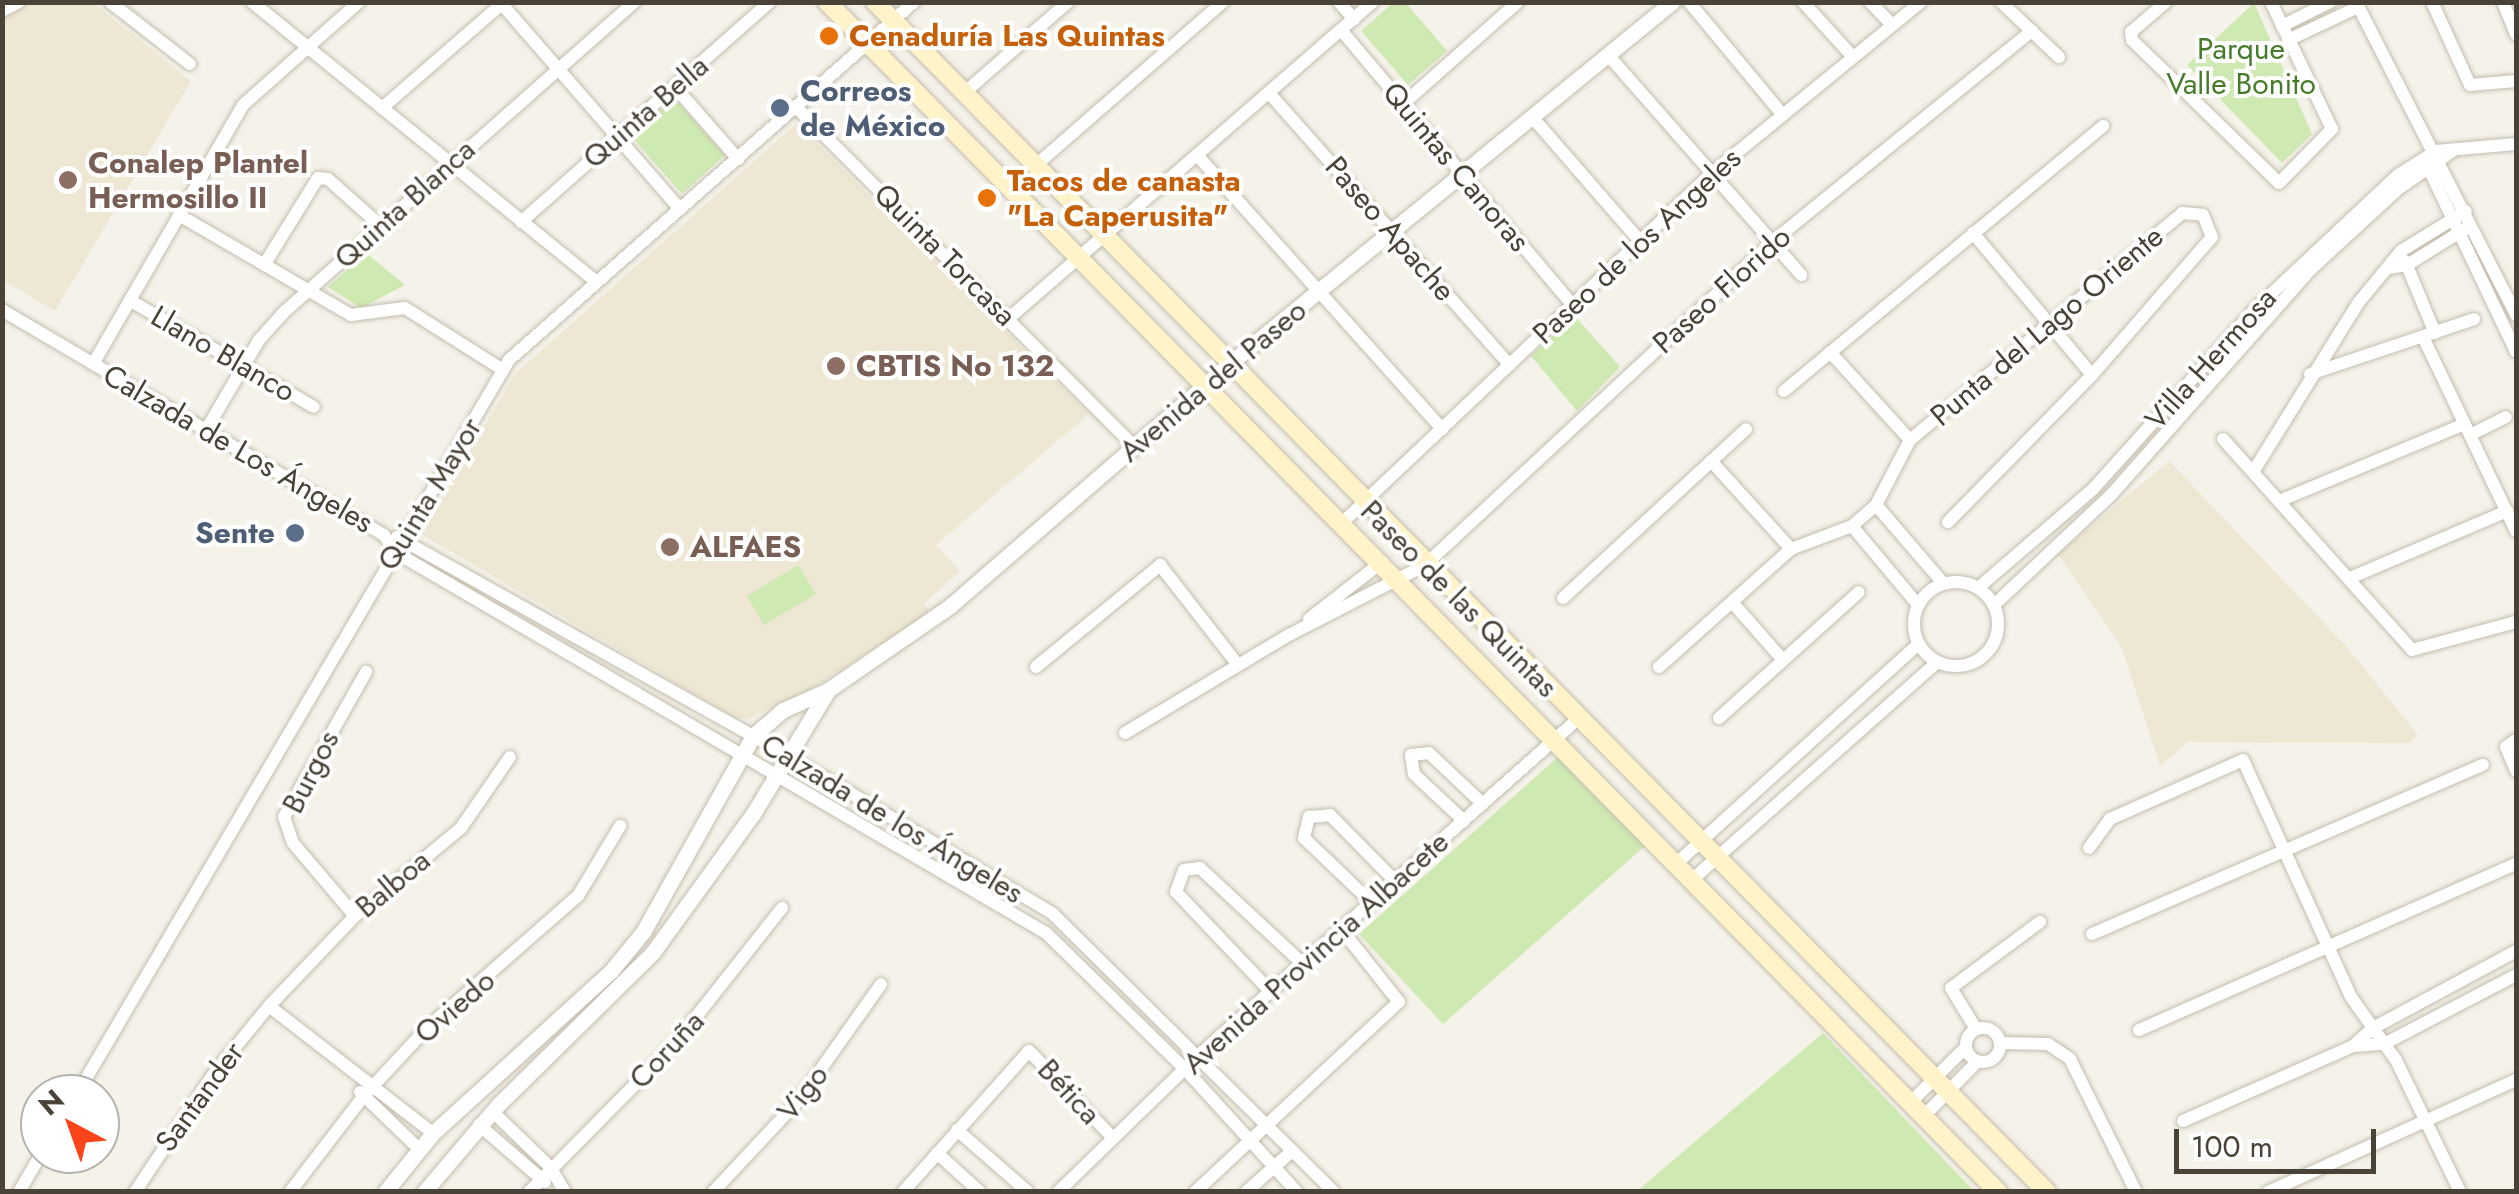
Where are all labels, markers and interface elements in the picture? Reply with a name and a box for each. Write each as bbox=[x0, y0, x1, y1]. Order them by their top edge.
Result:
place label: Cenaduría Las Quintas bbox=[849, 18, 1165, 54]
marker: Cenaduría Las Quintas bbox=[818, 25, 840, 47]
park label: Parque Valle Bonito bbox=[2166, 31, 2316, 102]
street label: Quinta Bella bbox=[576, 48, 716, 176]
place label: Correos de México bbox=[800, 73, 945, 144]
street label: Quintas Canoras bbox=[1375, 75, 1537, 259]
marker: Correos de México bbox=[769, 97, 791, 119]
street label: Quinta Blanca bbox=[327, 132, 483, 276]
street label: Paseo de los Angeles bbox=[1525, 140, 1749, 352]
place label: Conalep Plantel Hermosillo II bbox=[88, 145, 308, 216]
street label: Paseo Apache bbox=[1317, 149, 1463, 309]
place label: Tacos de canasta "La Caperusita" bbox=[1007, 163, 1241, 234]
marker: Conalep Plantel Hermosillo II bbox=[57, 169, 79, 191]
street label: Quinta Torcasa bbox=[866, 176, 1024, 334]
marker: Tacos de canasta "La Caperusita" bbox=[976, 187, 998, 209]
street label: Punta del Lago Oriente bbox=[1923, 218, 2171, 434]
street label: Paseo Florido bbox=[1646, 219, 1798, 361]
street label: Villa Hermosa bbox=[2138, 281, 2284, 437]
street label: Avenida del Paseo bbox=[1112, 292, 1314, 470]
street label: Llano Blanco bbox=[145, 298, 301, 410]
place label: CBTIS No 132 bbox=[856, 348, 1054, 384]
marker: CBTIS No 132 bbox=[825, 355, 847, 377]
street label: Calzada de Los Ángeles bbox=[97, 357, 379, 541]
street label: Quinta Mayor bbox=[370, 411, 490, 577]
street label: Paseo de las Quintas bbox=[1353, 493, 1565, 705]
place label: Sente bbox=[195, 515, 275, 551]
marker: Sente bbox=[284, 522, 306, 544]
place label: ALFAES bbox=[690, 529, 801, 565]
marker: ALFAES bbox=[659, 536, 681, 558]
street label: Burgos bbox=[275, 725, 347, 819]
street label: Calzada de los Ángeles bbox=[755, 727, 1029, 911]
street label: Avenida Provincia Albacete bbox=[1176, 824, 1456, 1082]
street label: Balboa bbox=[348, 843, 438, 925]
street label: Oviedo bbox=[408, 963, 502, 1051]
street label: Coruña bbox=[622, 1004, 712, 1096]
street label: Santander bbox=[148, 1035, 252, 1159]
street label: Bética bbox=[1030, 1052, 1108, 1132]
street label: Vigo bbox=[770, 1058, 836, 1128]
north arrow bbox=[20, 1074, 120, 1174]
text: N bbox=[29, 1080, 73, 1125]
scale bar bbox=[2179, 1109, 2382, 1171]
text: 100 m bbox=[2191, 1125, 2273, 1168]

